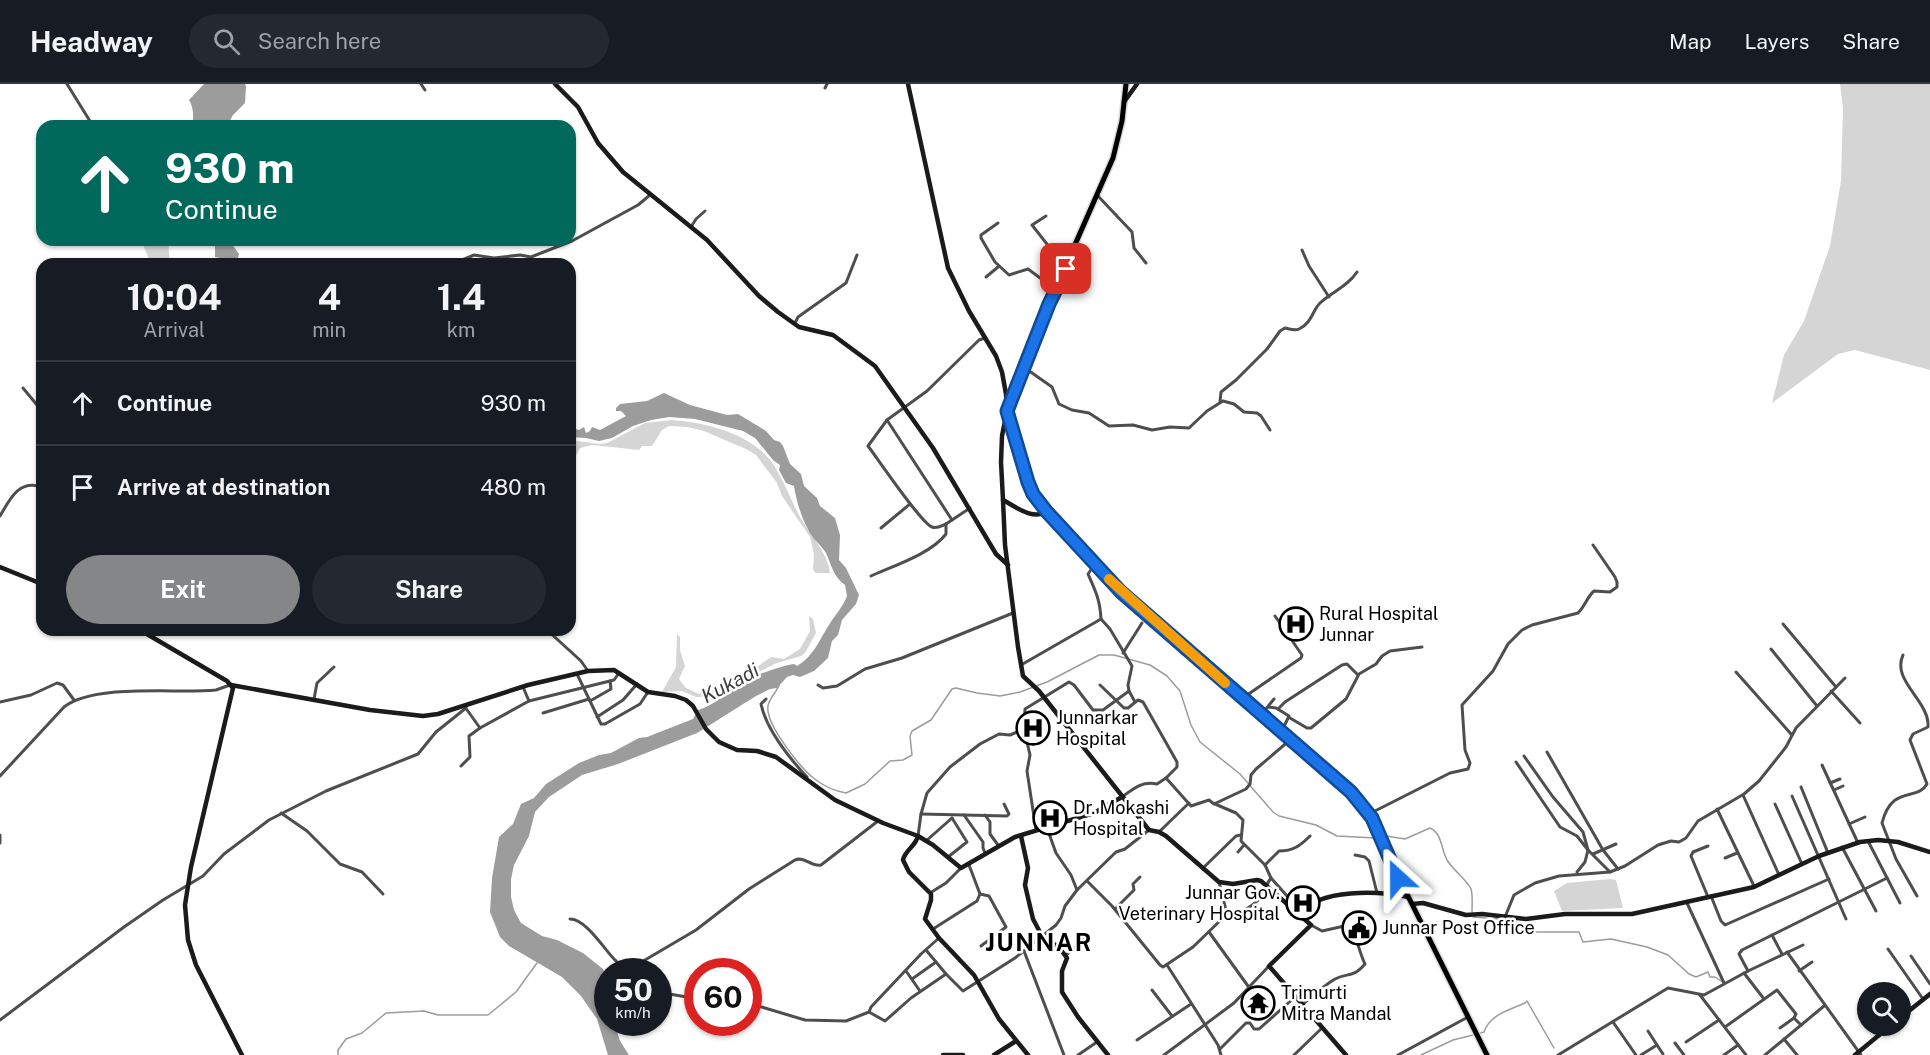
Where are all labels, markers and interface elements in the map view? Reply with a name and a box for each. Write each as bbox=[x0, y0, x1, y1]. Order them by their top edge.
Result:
search box bbox=[189, 14, 609, 68]
text: Headway bbox=[30, 25, 153, 58]
icon: search bbox=[210, 25, 243, 58]
text: Search here bbox=[258, 28, 381, 54]
text: Map bbox=[1669, 29, 1712, 54]
text: Layers bbox=[1745, 29, 1809, 54]
text: Share bbox=[1842, 29, 1900, 54]
text: 930 m bbox=[165, 143, 295, 192]
icon: ahead bbox=[66, 144, 144, 222]
text: Continue bbox=[165, 193, 278, 225]
pin bbox=[1040, 243, 1091, 294]
icon: arrive bbox=[1049, 252, 1082, 285]
text: 10:04 bbox=[127, 276, 222, 318]
text: 4 bbox=[317, 276, 341, 318]
text: 1.4 bbox=[437, 276, 485, 318]
text: Arrival bbox=[143, 318, 205, 342]
text: min bbox=[312, 318, 346, 342]
text: km bbox=[447, 318, 475, 342]
icon: ahead bbox=[66, 387, 99, 420]
text: Continue bbox=[117, 390, 212, 416]
text: 930 m bbox=[481, 390, 546, 416]
icon: arrive bbox=[66, 471, 99, 504]
text: Arrive at destination bbox=[117, 474, 330, 500]
text: 480 m bbox=[480, 474, 546, 500]
button: Exit bbox=[66, 555, 300, 624]
button: Share bbox=[312, 555, 546, 624]
place label: Rural Hospital Junnar bbox=[1319, 603, 1439, 645]
hospital icon: Rural Hospital Junnar bbox=[1278, 606, 1314, 642]
water label: Kukadi bbox=[697, 658, 763, 708]
place label: Junnarkar Hospital bbox=[1056, 707, 1138, 749]
hospital icon: Junnarkar Hospital bbox=[1015, 710, 1051, 746]
place label: Dr. Mokashi Hospital bbox=[1073, 797, 1169, 839]
hospital icon: Dr. Mokashi Hospital bbox=[1032, 800, 1068, 836]
position arrow bbox=[1366, 846, 1430, 910]
place label: Junnar Gov. Veterinary Hospital bbox=[1118, 882, 1280, 924]
hospital icon: Junnar Gov. Veterinary Hospital bbox=[1285, 885, 1321, 921]
public building icon: Junnar Post Office bbox=[1341, 910, 1377, 946]
place label: Junnar Post Office bbox=[1382, 917, 1535, 938]
district label: JUNNAR bbox=[985, 928, 1093, 956]
speed limit sign: 60 bbox=[684, 958, 762, 1036]
text: 50 bbox=[613, 972, 653, 1008]
place label: Trimurti Mitra Mandal bbox=[1281, 982, 1392, 1024]
map controls bbox=[1857, 982, 1911, 1036]
button: search bbox=[1857, 982, 1911, 1036]
temple icon: Trimurti Mitra Mandal bbox=[1240, 985, 1276, 1021]
text: km/h bbox=[615, 1004, 651, 1021]

